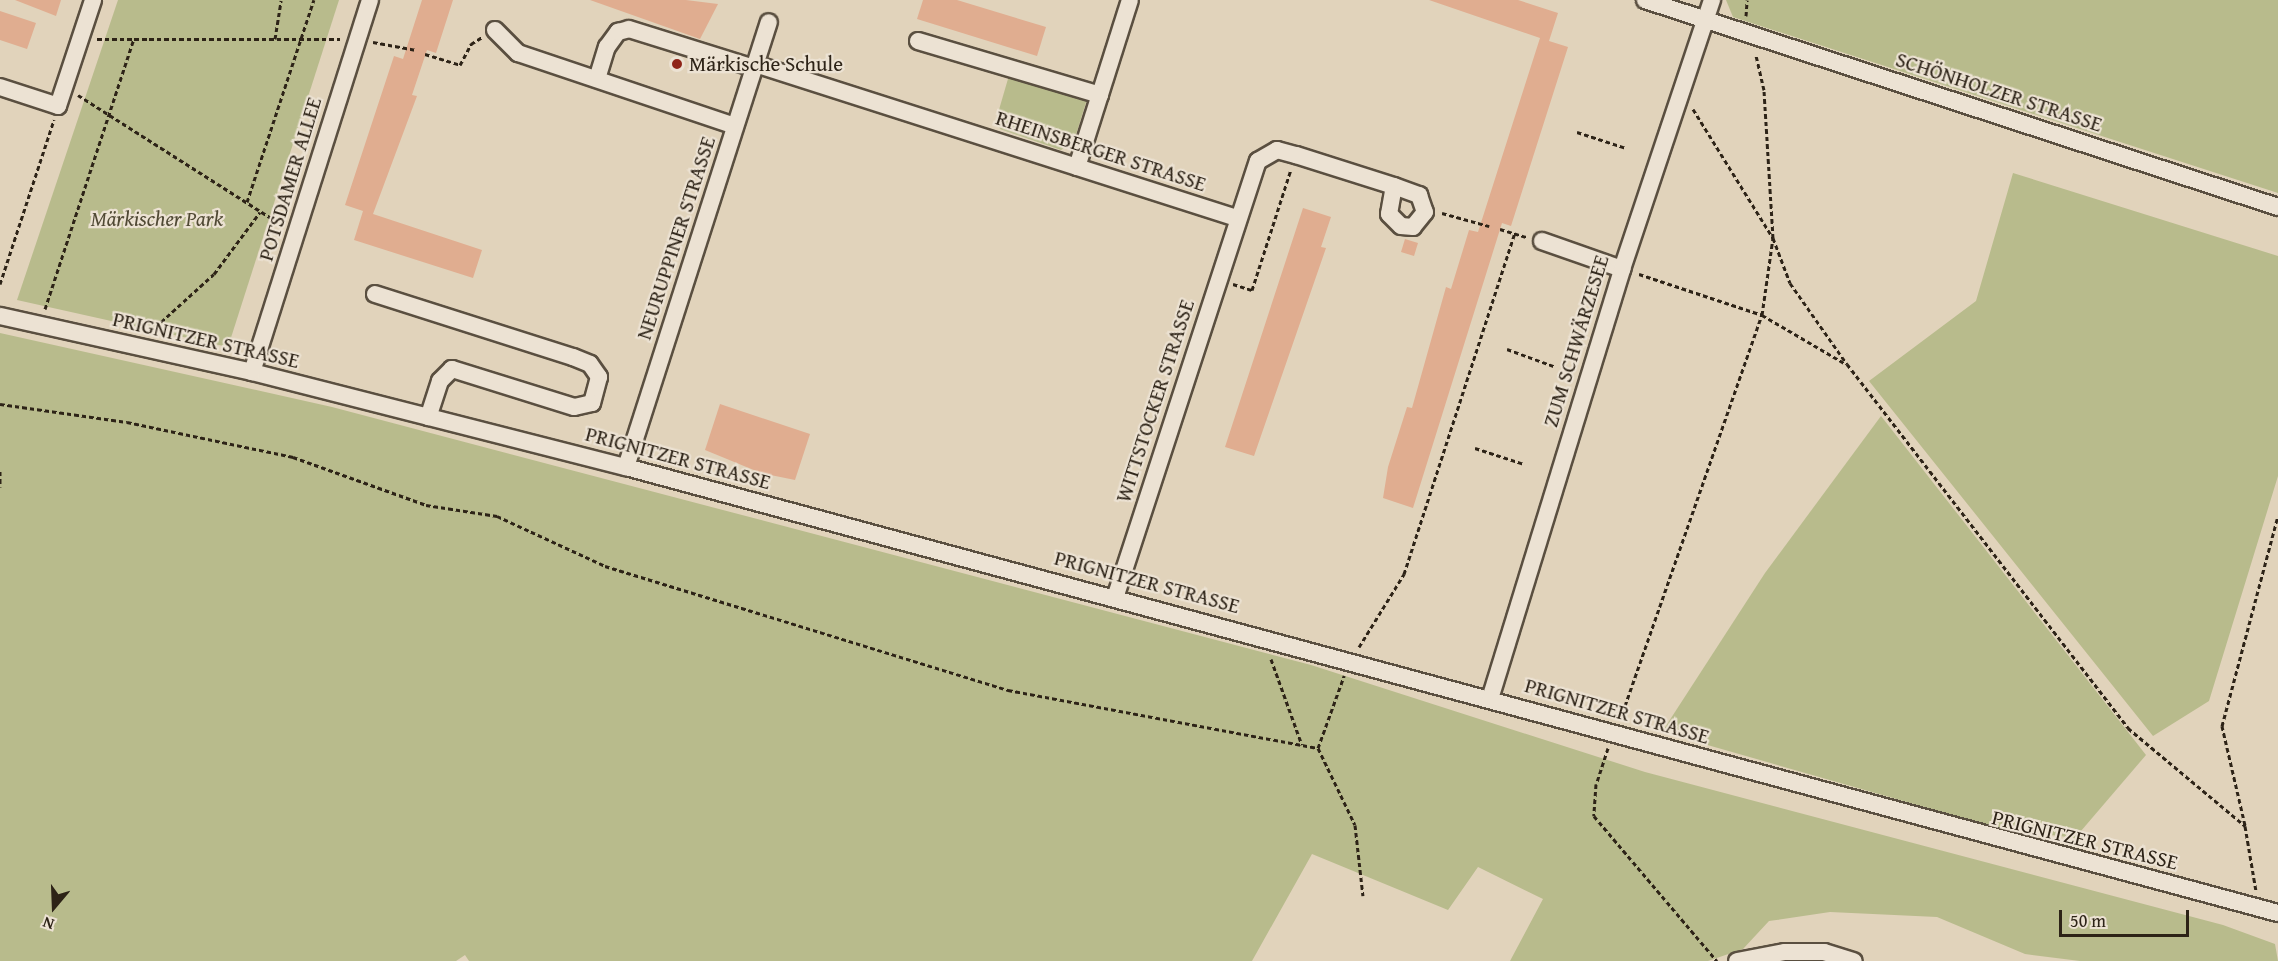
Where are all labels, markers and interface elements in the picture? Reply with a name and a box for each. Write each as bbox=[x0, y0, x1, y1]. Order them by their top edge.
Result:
street label: SCHÖNHOLZER STRASSE bbox=[1893, 47, 2105, 137]
place label: Märkische Schule bbox=[689, 51, 843, 77]
marker: Märkische Schule bbox=[670, 57, 684, 71]
street label: POTSDAMER ALLEE bbox=[253, 94, 327, 264]
street label: RHEINSBERGER STRASSE bbox=[993, 105, 1209, 197]
street label: NEURUPPINER STRASSE bbox=[631, 133, 721, 343]
park label: Märkischer Park bbox=[91, 206, 223, 232]
street label: ZUM SCHWÄRZESEE bbox=[1538, 252, 1614, 430]
street label: WITTSTOCKER STRASSE bbox=[1110, 296, 1200, 506]
street label: PRIGNITZER STRASSE bbox=[110, 306, 302, 374]
street label: PRIGNITZER STRASSE bbox=[583, 421, 773, 495]
street label: PRIGNITZER STRASSE bbox=[1052, 545, 1242, 619]
street label: PRIGNITZER STRASSE bbox=[1522, 673, 1712, 749]
street label: PRIGNITZER STRASSE bbox=[1989, 805, 2181, 875]
north arrow bbox=[24, 877, 84, 937]
scale bar bbox=[2062, 898, 2192, 936]
text: 50 m bbox=[2070, 907, 2106, 934]
text: N bbox=[39, 911, 57, 937]

